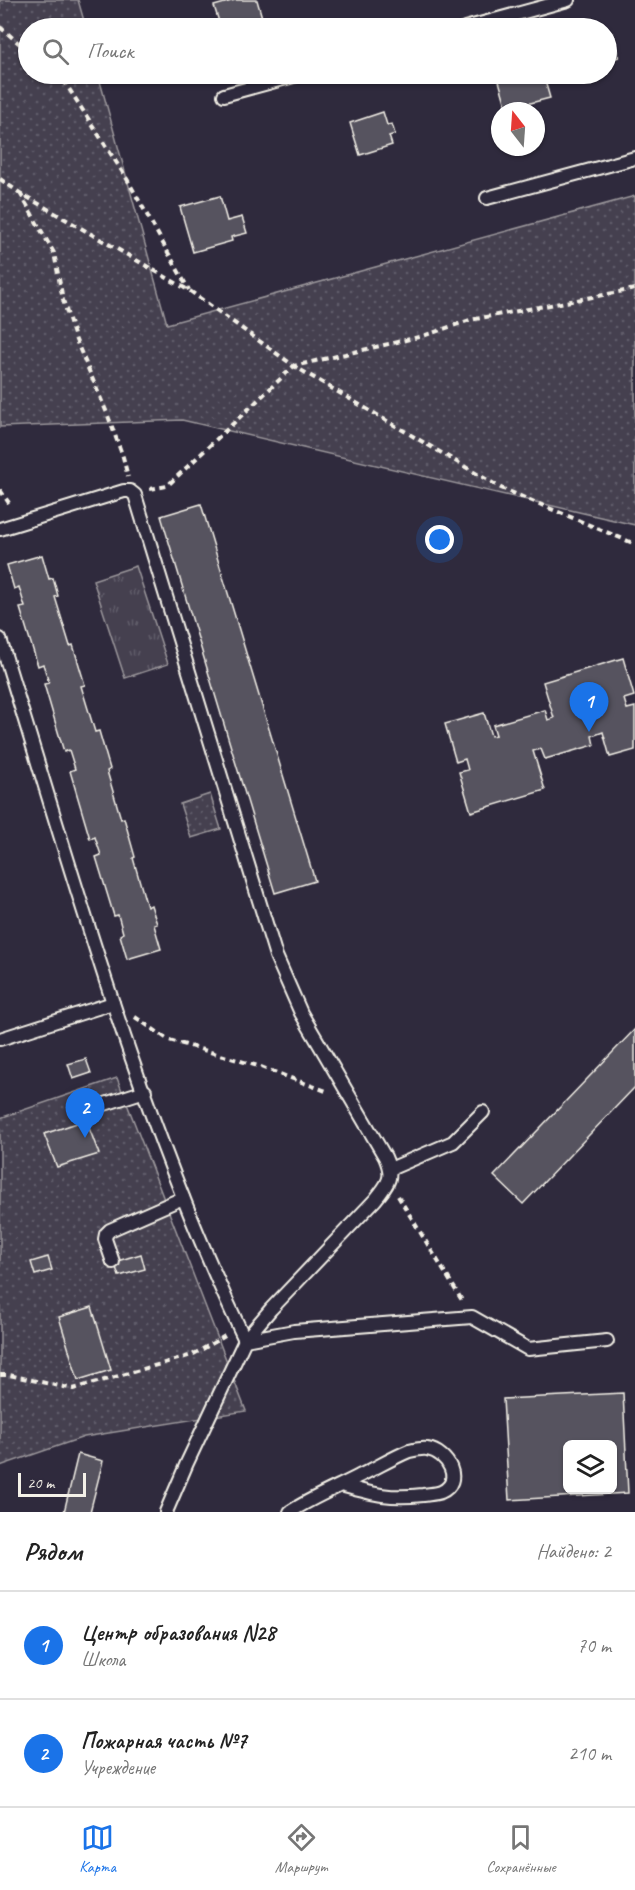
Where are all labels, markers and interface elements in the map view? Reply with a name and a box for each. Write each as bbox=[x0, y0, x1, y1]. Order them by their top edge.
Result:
search box bbox=[18, 18, 617, 84]
icon: search bbox=[39, 35, 72, 68]
text: Поиск bbox=[87, 37, 133, 65]
north arrow bbox=[491, 102, 545, 156]
your location bbox=[425, 525, 454, 554]
pin: 1 bbox=[570, 682, 608, 732]
pin: 2 bbox=[66, 1088, 104, 1138]
map controls bbox=[563, 1440, 617, 1494]
button: layers bbox=[563, 1440, 617, 1494]
scale bar bbox=[18, 1470, 86, 1498]
text: 20 m bbox=[27, 1473, 54, 1493]
text: Рядом bbox=[24, 1535, 82, 1568]
text: Найдено: 2 bbox=[536, 1539, 611, 1564]
text: Центр образования N28 bbox=[81, 1619, 275, 1647]
text: 1 bbox=[39, 1633, 48, 1658]
text: 70 m bbox=[577, 1633, 611, 1658]
text: Школа bbox=[81, 1647, 125, 1672]
text: Пожарная часть №7 bbox=[81, 1727, 247, 1755]
text: 2 bbox=[39, 1741, 48, 1766]
text: 210 m bbox=[568, 1741, 611, 1766]
text: Учреждение bbox=[81, 1755, 155, 1780]
tab: Карта bbox=[79, 1821, 116, 1877]
tab: Маршрут bbox=[275, 1821, 327, 1877]
tab: Сохранённые bbox=[486, 1821, 556, 1877]

